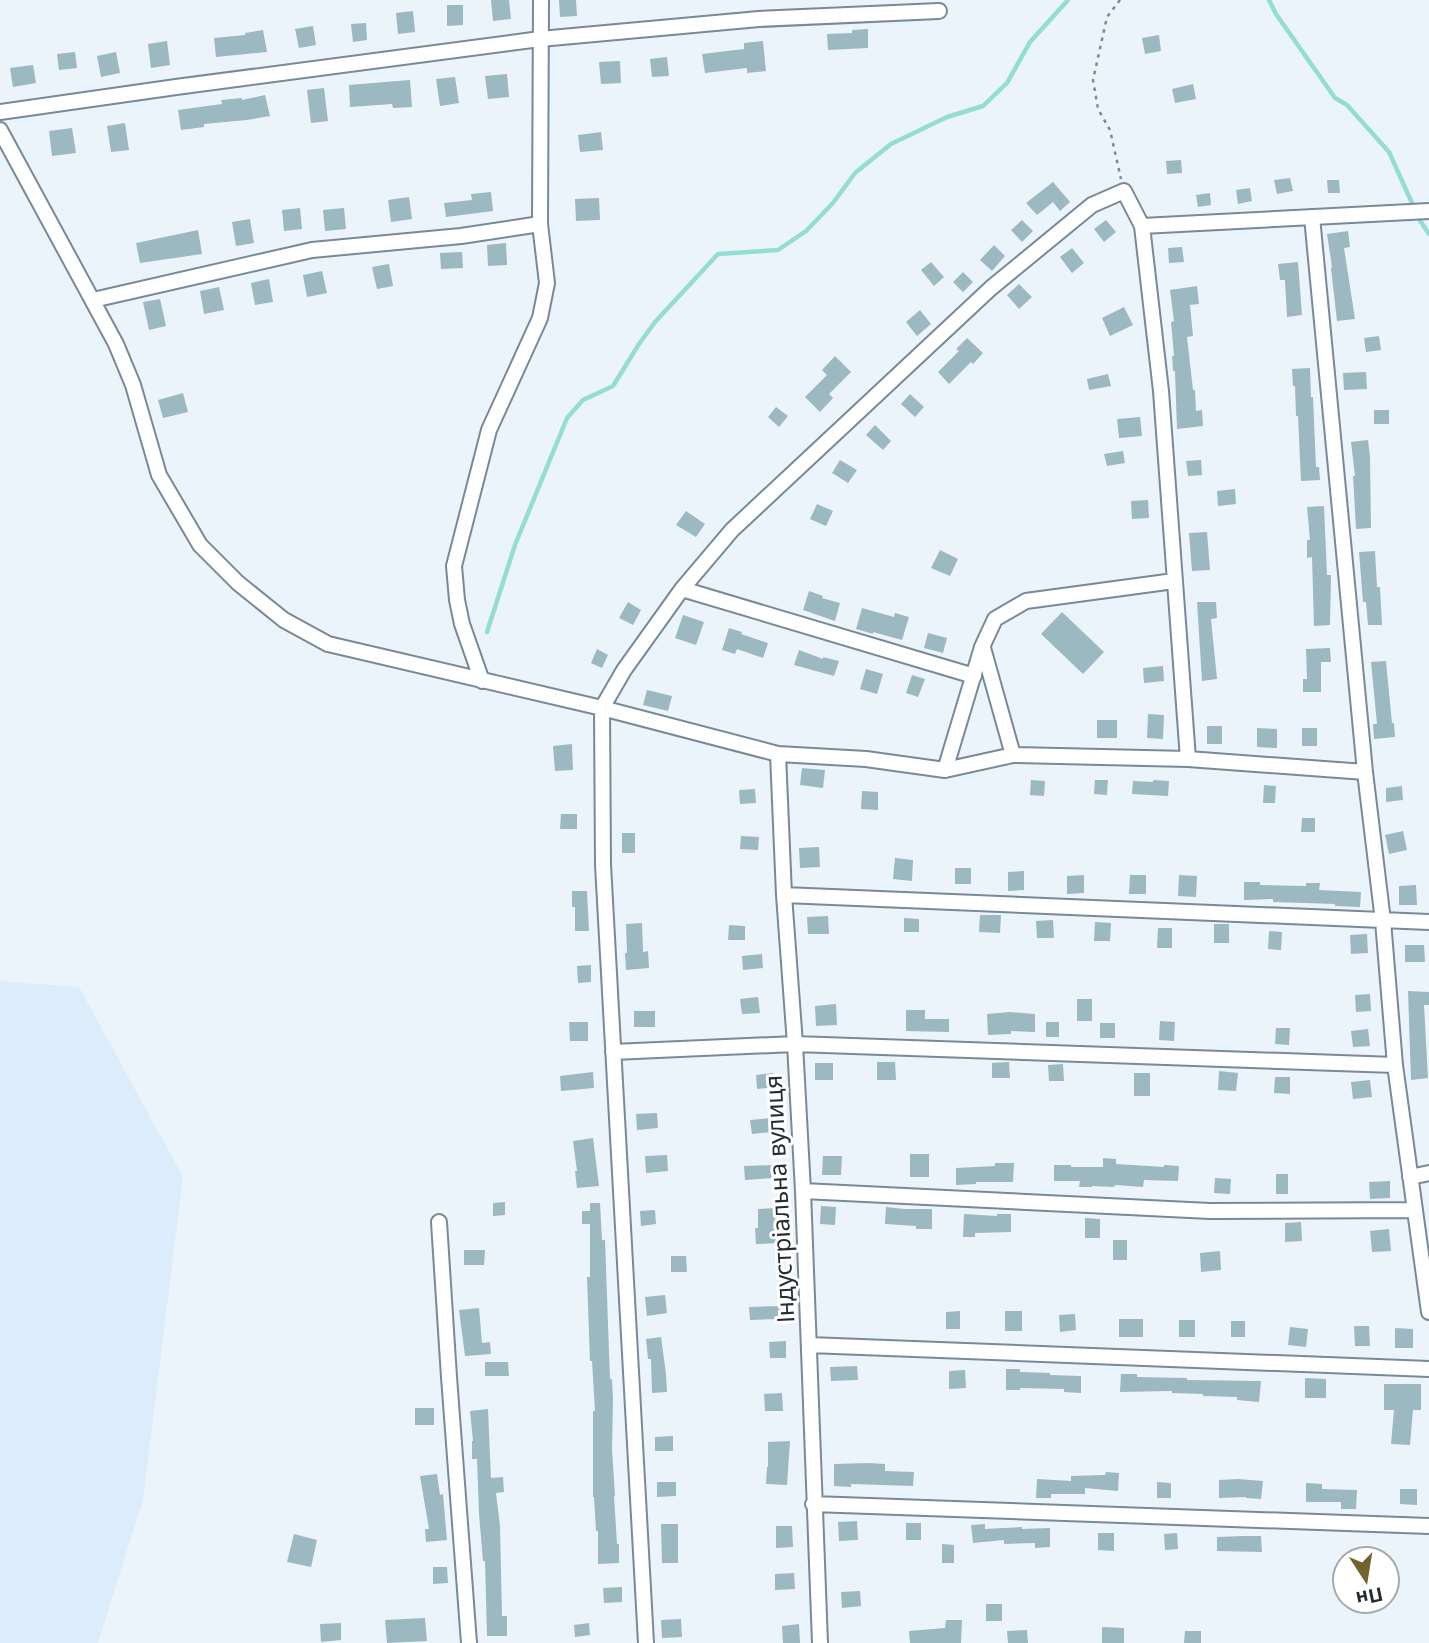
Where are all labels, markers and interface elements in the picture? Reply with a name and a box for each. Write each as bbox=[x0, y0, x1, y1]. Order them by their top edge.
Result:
street label: Індустріальна вулиця bbox=[756, 1074, 801, 1324]
north arrow bbox=[1331, 1545, 1401, 1615]
text: Пн bbox=[1354, 1581, 1385, 1612]

